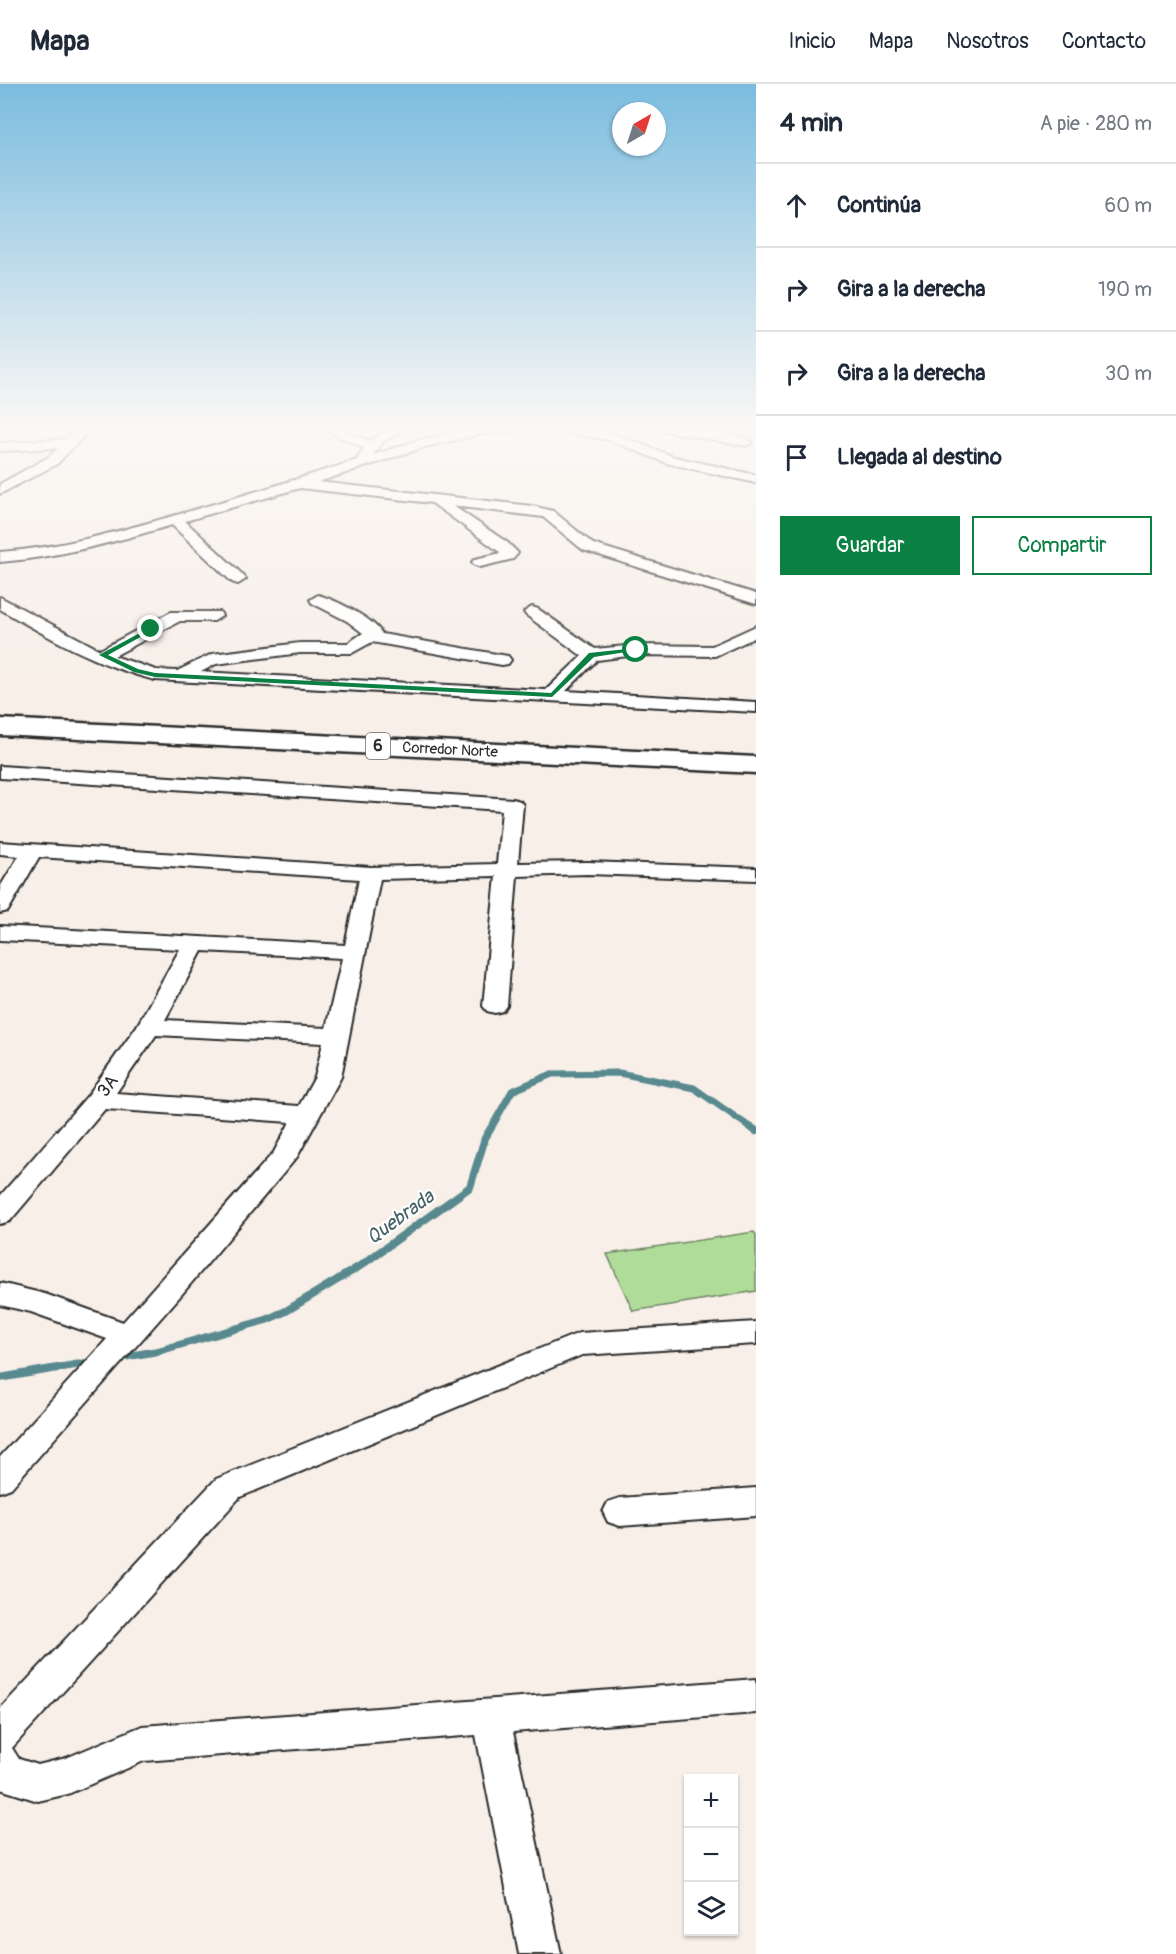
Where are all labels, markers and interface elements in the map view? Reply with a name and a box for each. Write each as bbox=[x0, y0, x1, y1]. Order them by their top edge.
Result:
text: Mapa bbox=[30, 24, 89, 59]
text: Inicio bbox=[789, 28, 836, 55]
text: Mapa bbox=[869, 28, 913, 55]
text: Nosotros bbox=[946, 28, 1029, 55]
text: Contacto bbox=[1062, 28, 1146, 55]
north arrow bbox=[612, 102, 666, 156]
text: 4 min bbox=[780, 107, 843, 139]
text: A pie · 280 m bbox=[1040, 111, 1152, 136]
icon: ahead bbox=[780, 189, 813, 222]
text: Continúa bbox=[837, 191, 921, 219]
text: 60 m bbox=[1105, 193, 1152, 218]
icon: right bbox=[780, 273, 813, 306]
text: Gira a la derecha bbox=[837, 275, 985, 303]
text: 190 m bbox=[1098, 277, 1152, 302]
icon: right bbox=[780, 357, 813, 390]
text: Gira a la derecha bbox=[837, 359, 985, 387]
text: 30 m bbox=[1105, 361, 1152, 386]
icon: arrive bbox=[780, 441, 813, 474]
text: Llegada al destino bbox=[837, 443, 1002, 471]
button: Guardar bbox=[780, 516, 960, 575]
button: Compartir bbox=[972, 516, 1152, 575]
route end bbox=[137, 615, 163, 641]
route start bbox=[622, 636, 648, 662]
road number: 6 bbox=[366, 733, 390, 759]
street label: Corredor Norte bbox=[402, 738, 499, 762]
street label: 3A bbox=[92, 1070, 124, 1102]
water label: Quebrada bbox=[361, 1183, 440, 1250]
map controls bbox=[684, 1774, 738, 1936]
button: + bbox=[684, 1774, 738, 1828]
button: − bbox=[684, 1828, 738, 1882]
button: layers bbox=[684, 1882, 738, 1936]

